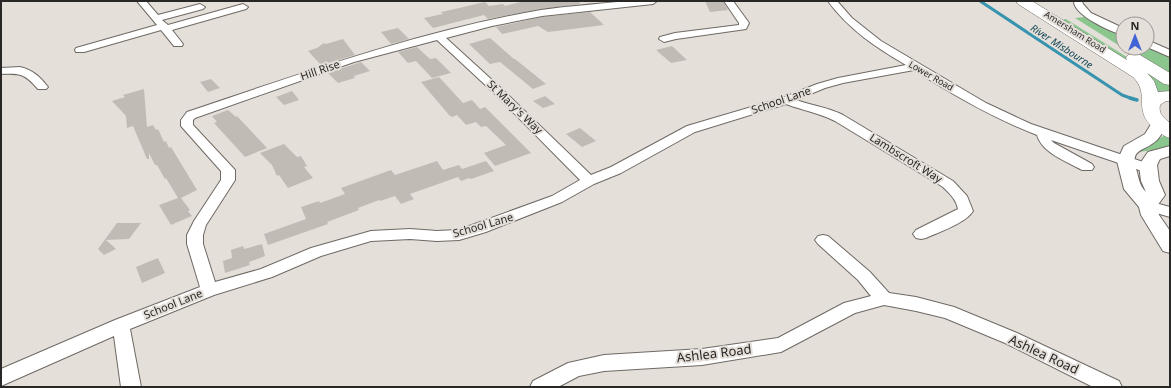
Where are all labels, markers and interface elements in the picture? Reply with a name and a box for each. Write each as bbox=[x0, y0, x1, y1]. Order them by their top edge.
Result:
street label: Amersham Road bbox=[1042, 7, 1109, 56]
north arrow bbox=[1115, 16, 1155, 56]
text: N bbox=[1131, 18, 1139, 33]
water label: River Misbourne bbox=[1028, 21, 1096, 71]
street label: Hill Rise bbox=[298, 56, 342, 83]
street label: Lower Road bbox=[906, 57, 956, 94]
street label: St Mary's Way bbox=[484, 76, 547, 137]
street label: School Lane bbox=[749, 82, 813, 117]
street label: Lambscroft Way bbox=[867, 129, 946, 186]
street label: School Lane bbox=[451, 209, 515, 240]
street label: School Lane bbox=[141, 285, 204, 322]
street label: Ashlea Road bbox=[1006, 330, 1082, 378]
street label: Ashlea Road bbox=[676, 339, 752, 367]

